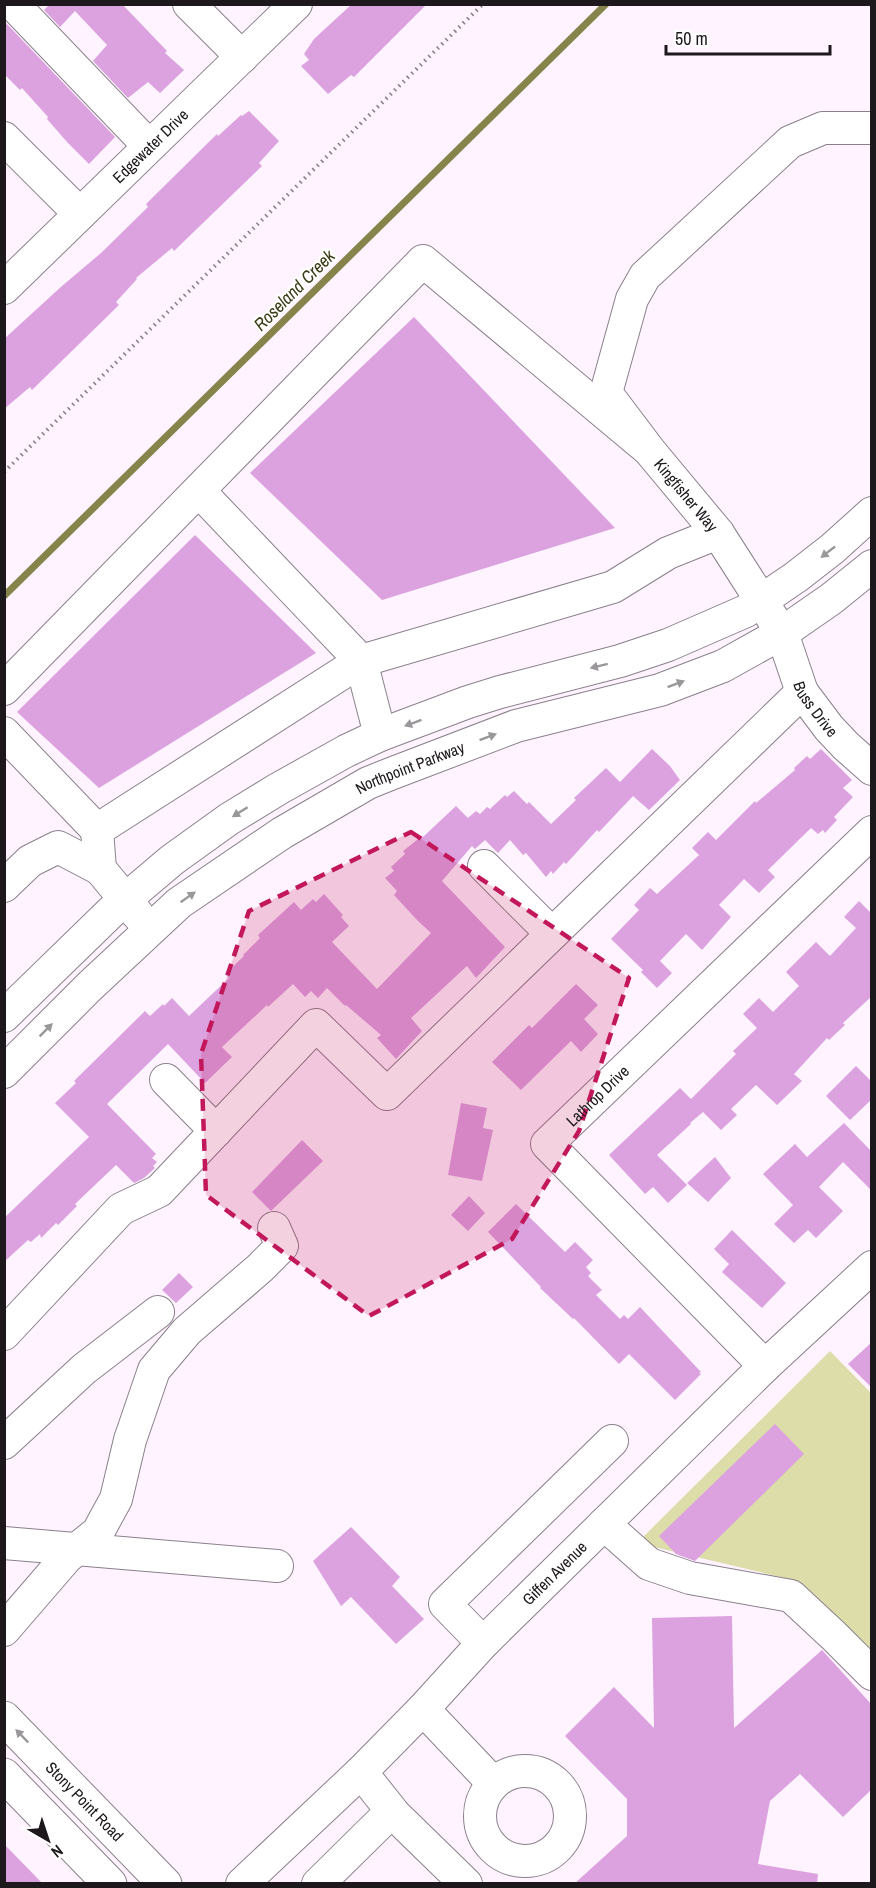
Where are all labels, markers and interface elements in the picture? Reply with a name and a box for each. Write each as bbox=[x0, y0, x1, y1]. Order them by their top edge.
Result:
scale bar bbox=[666, 18, 830, 56]
text: 50 m bbox=[675, 26, 708, 51]
street label: Edgewater Drive bbox=[108, 104, 193, 188]
water label: Roseland Creek bbox=[248, 243, 341, 336]
street label: Kingfisher Way bbox=[649, 454, 724, 537]
one-way arrow bbox=[820, 545, 836, 558]
one-way arrow bbox=[590, 662, 608, 671]
street label: Buss Drive bbox=[788, 678, 843, 742]
one-way arrow bbox=[667, 679, 685, 689]
one-way arrow bbox=[404, 718, 422, 728]
one-way arrow bbox=[479, 732, 497, 741]
street label: Northpoint Parkway bbox=[351, 736, 468, 799]
one-way arrow bbox=[232, 807, 248, 818]
one-way arrow bbox=[179, 891, 195, 903]
one-way arrow bbox=[38, 1024, 52, 1038]
street label: Lathrop Drive bbox=[561, 1060, 634, 1131]
street label: Giffen Avenue bbox=[517, 1536, 592, 1610]
one-way arrow bbox=[15, 1728, 29, 1743]
street label: Stony Point Road bbox=[41, 1757, 128, 1846]
north arrow bbox=[18, 1810, 78, 1870]
text: N bbox=[47, 1840, 68, 1863]

